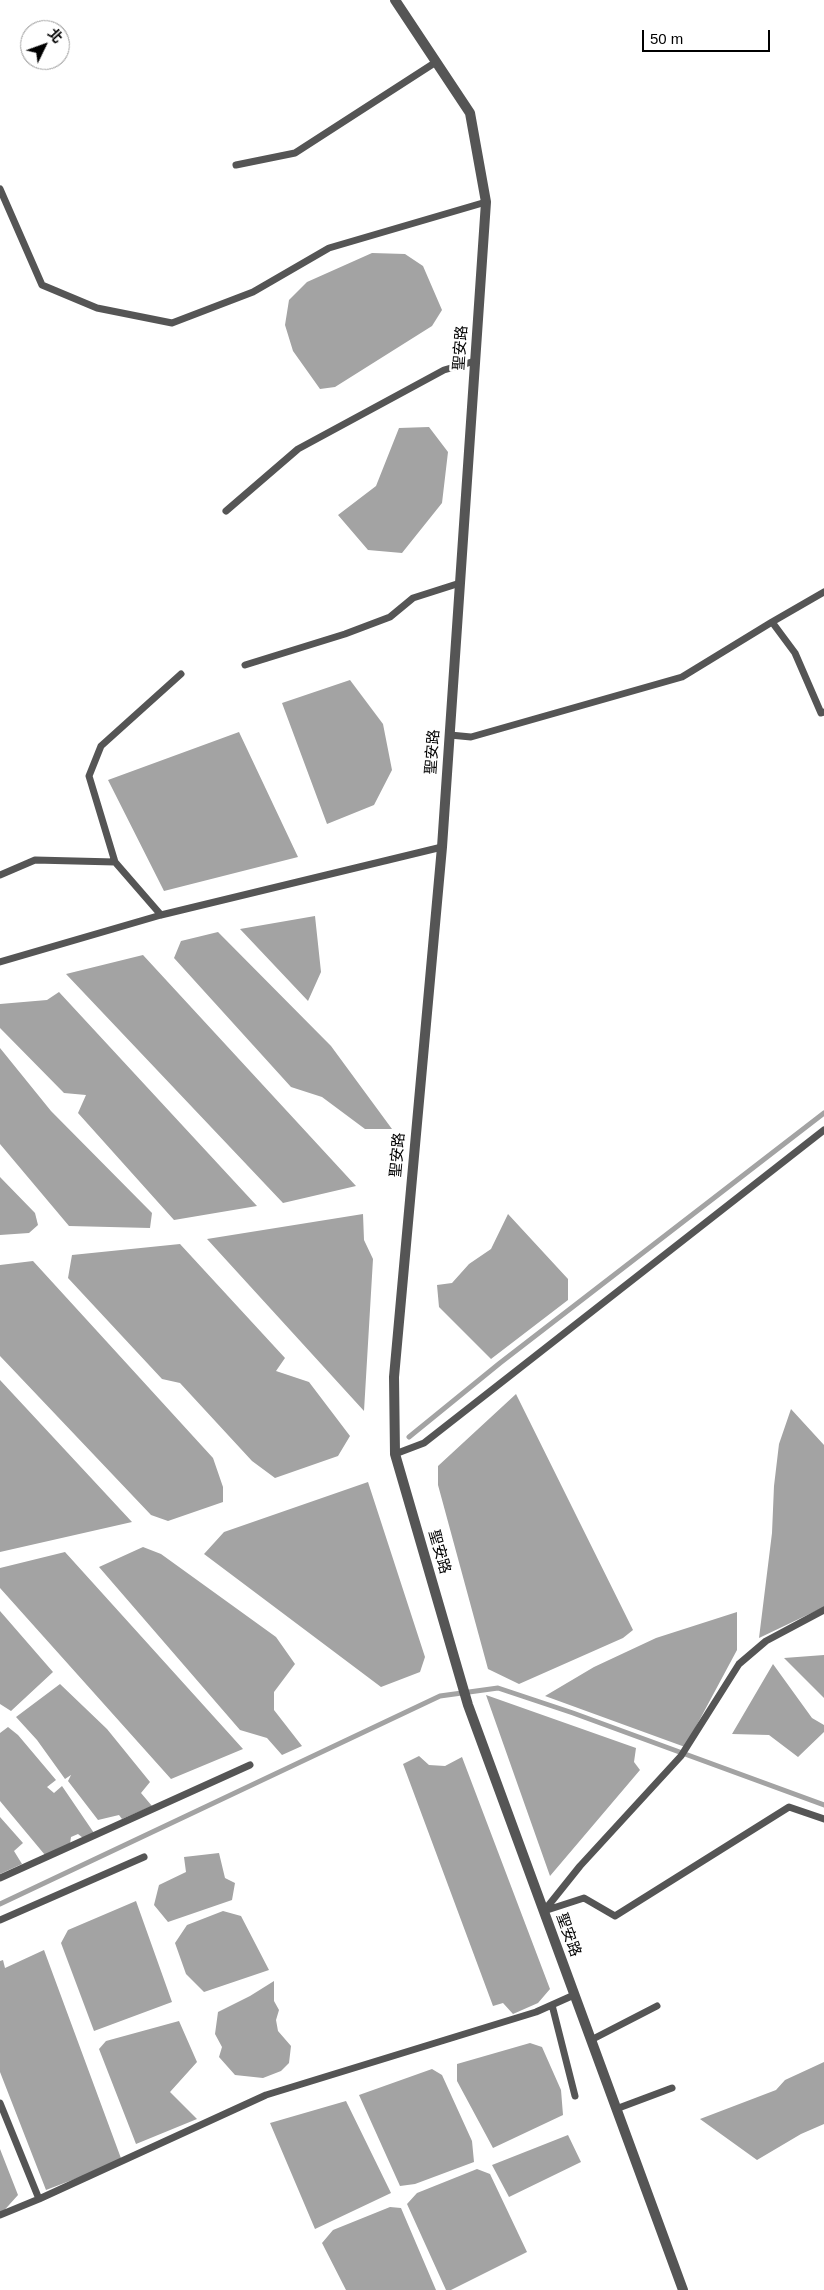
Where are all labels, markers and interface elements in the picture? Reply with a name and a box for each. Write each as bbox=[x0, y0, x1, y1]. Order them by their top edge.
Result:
north arrow bbox=[20, 20, 70, 70]
scale bar bbox=[644, 20, 772, 52]
text: 北 bbox=[45, 25, 66, 46]
text: 50 m bbox=[650, 30, 683, 47]
street label: 聖安路 bbox=[450, 325, 472, 371]
street label: 聖安路 bbox=[422, 729, 444, 775]
street label: 聖安路 bbox=[387, 1132, 409, 1178]
street label: 聖安路 bbox=[424, 1528, 454, 1576]
street label: 聖安路 bbox=[552, 1911, 584, 1959]

